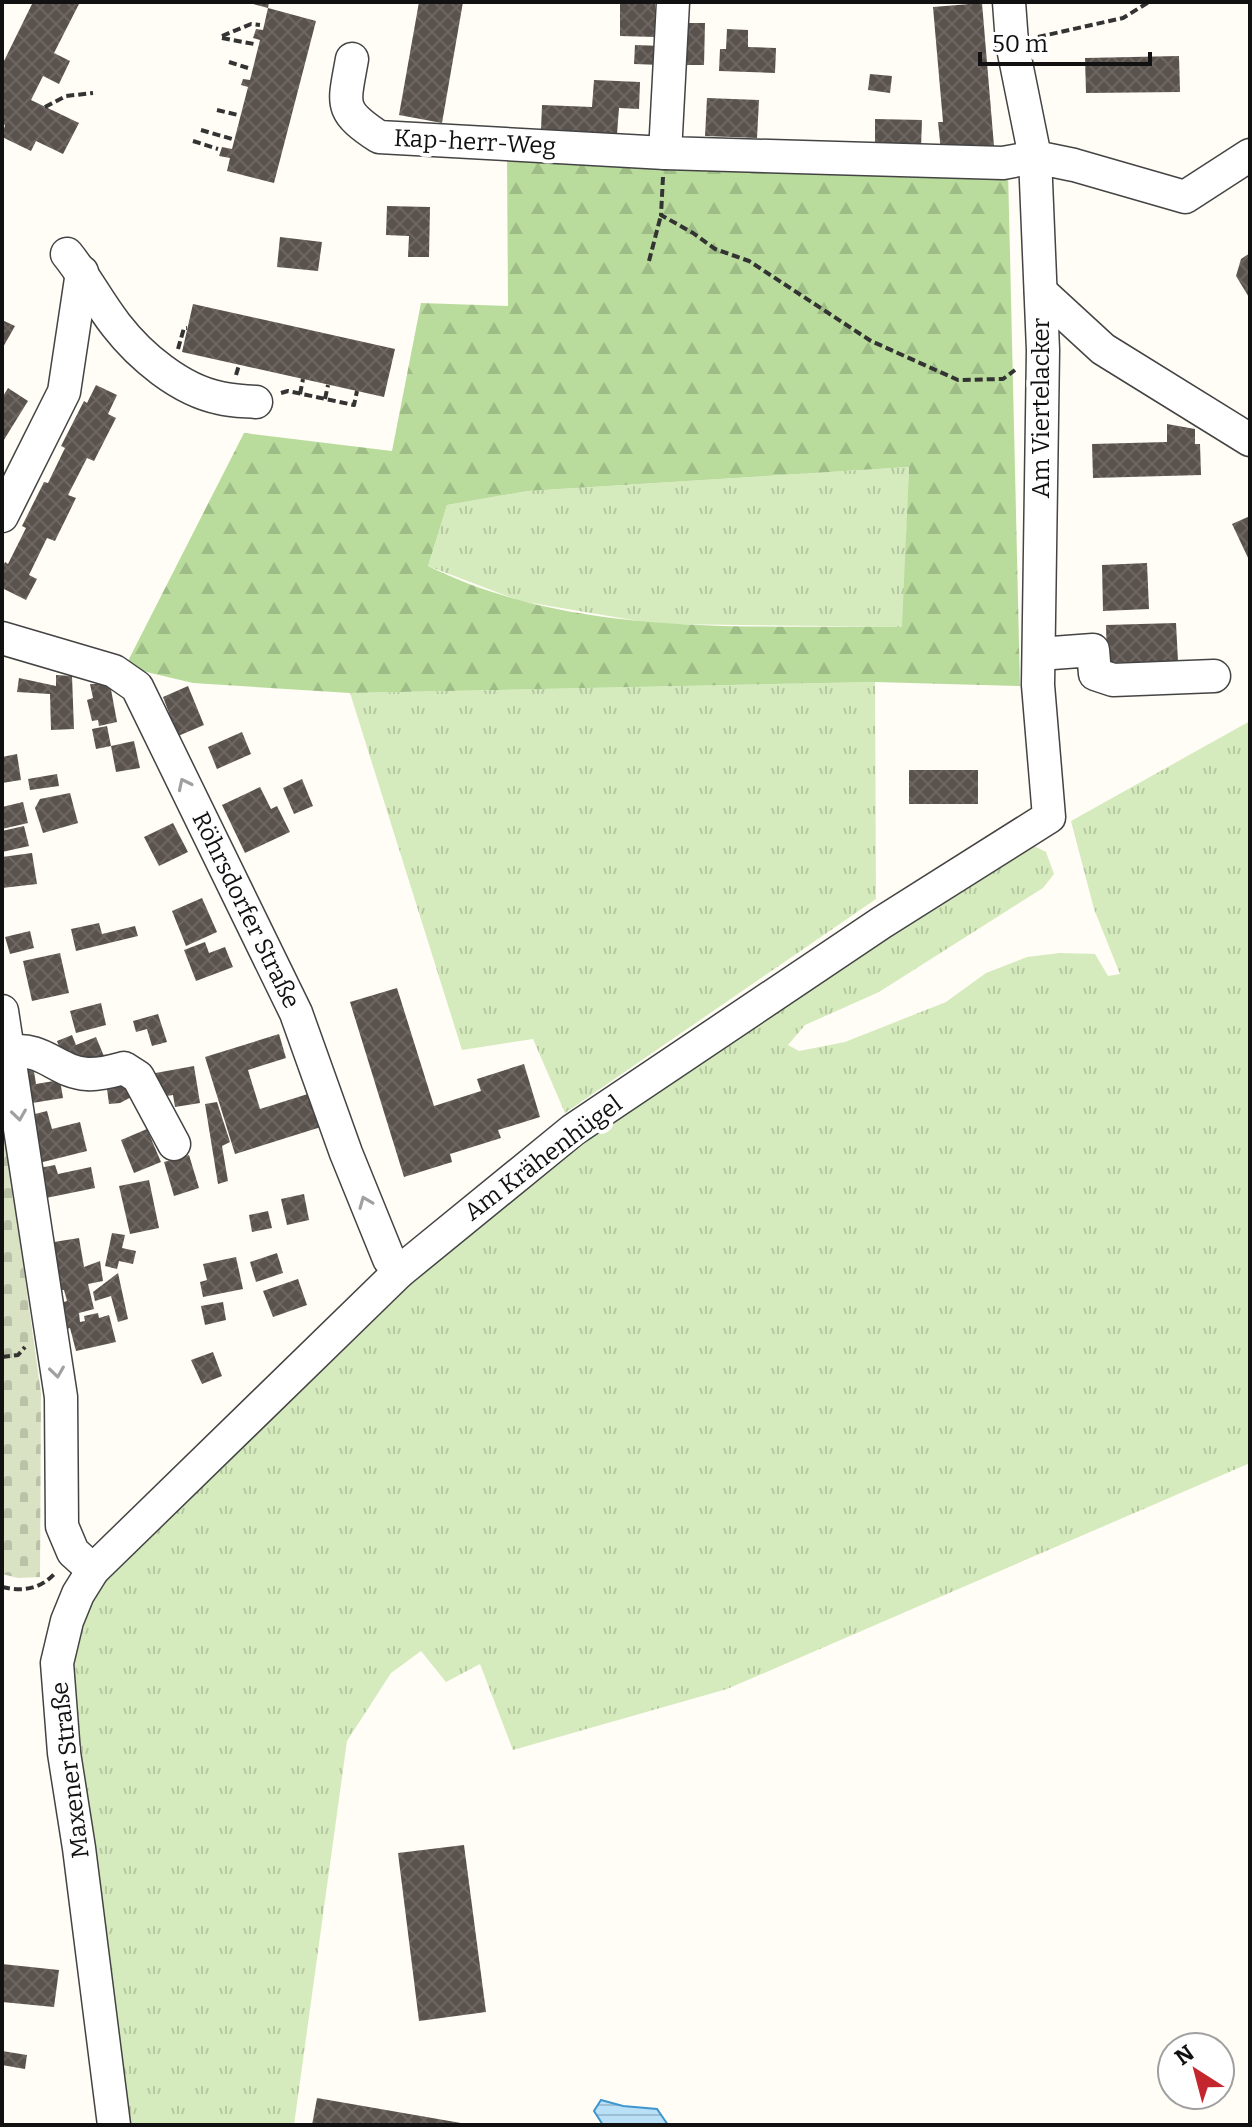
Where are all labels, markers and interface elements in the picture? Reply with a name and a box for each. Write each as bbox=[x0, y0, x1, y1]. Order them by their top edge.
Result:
scale bar bbox=[980, 16, 1150, 66]
text: 50 m bbox=[992, 30, 1048, 58]
street label: Kap-herr-Weg bbox=[393, 124, 557, 160]
street label: Am Viertelacker bbox=[1027, 317, 1055, 498]
one-way arrow bbox=[178, 778, 194, 792]
street label: Röhrsdorfer Straße bbox=[186, 807, 306, 1013]
street label: Am Krähenhügel bbox=[459, 1090, 627, 1226]
one-way arrow bbox=[10, 1108, 27, 1122]
one-way arrow bbox=[359, 1196, 375, 1210]
one-way arrow bbox=[48, 1366, 65, 1379]
street label: Maxener Straße bbox=[45, 1680, 95, 1860]
north arrow bbox=[1156, 2031, 1236, 2111]
text: N bbox=[1170, 2039, 1199, 2071]

